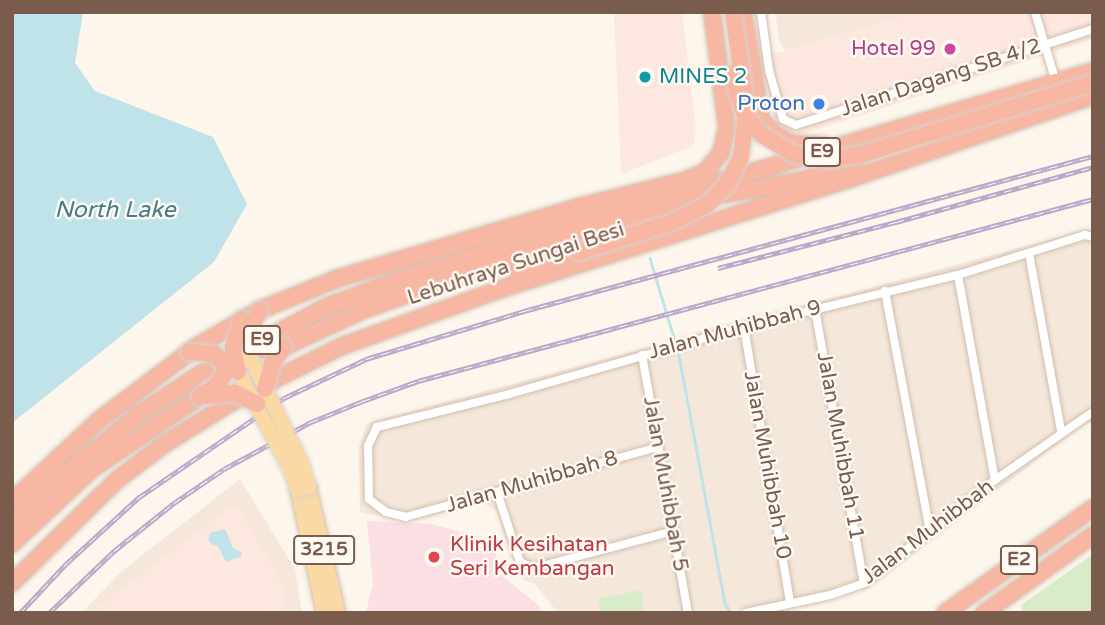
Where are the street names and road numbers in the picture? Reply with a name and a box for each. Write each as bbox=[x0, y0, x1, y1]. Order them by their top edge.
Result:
street label: Jalan Dagang SB 4/2 bbox=[838, 34, 1044, 122]
road number: E9 bbox=[803, 136, 841, 168]
street label: Lebuhraya Sungai Besi bbox=[404, 217, 628, 311]
street label: Jalan Muhibbah 9 bbox=[646, 295, 824, 365]
road number: E9 bbox=[243, 324, 281, 356]
street label: Jalan Muhibbah 11 bbox=[811, 350, 869, 542]
street label: Jalan Muhibbah 10 bbox=[738, 369, 796, 561]
street label: Jalan Muhibbah 5 bbox=[637, 394, 693, 574]
street label: Jalan Muhibbah 8 bbox=[443, 445, 621, 519]
street label: Jalan Muhibbah bbox=[857, 474, 999, 590]
road number: 3215 bbox=[292, 534, 356, 566]
road number: E2 bbox=[1000, 544, 1038, 576]

